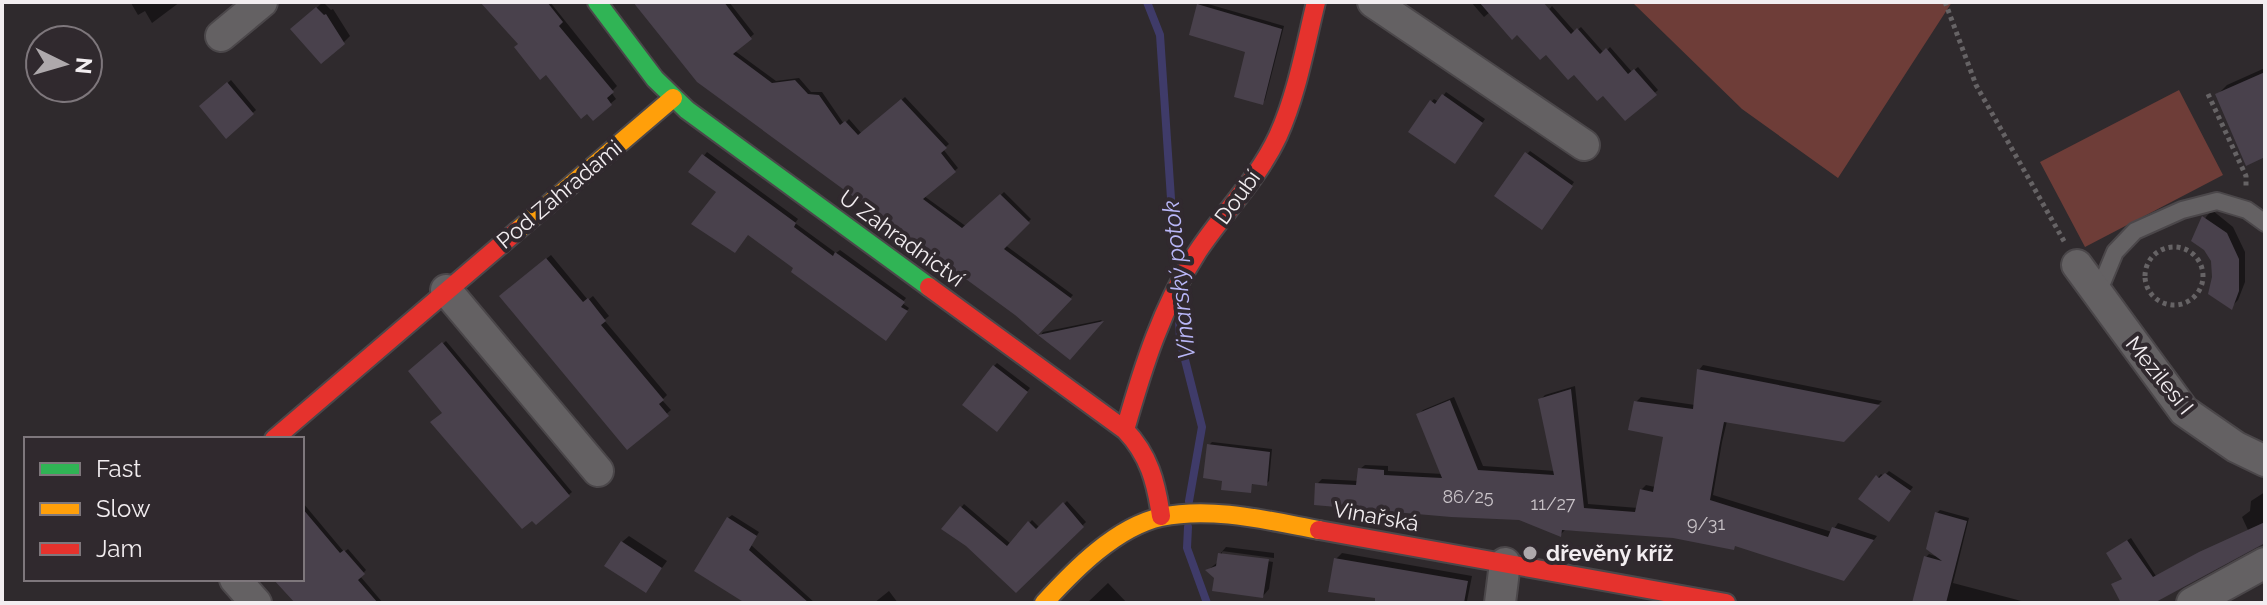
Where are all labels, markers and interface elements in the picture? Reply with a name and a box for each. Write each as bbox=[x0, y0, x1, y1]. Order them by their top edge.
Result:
north arrow bbox=[24, 24, 104, 104]
text: N bbox=[70, 56, 98, 75]
street label: Pod Zahradami bbox=[491, 134, 627, 254]
street label: Doubí bbox=[1209, 165, 1265, 229]
street label: U Zahradnictví bbox=[835, 184, 970, 292]
water label: Vinarský potok bbox=[1156, 199, 1201, 361]
street label: Mezilesí I bbox=[2121, 331, 2199, 419]
legend bbox=[24, 437, 304, 581]
text: Fast bbox=[96, 454, 141, 483]
house number: 86/25 bbox=[1442, 486, 1494, 507]
house number: 11/27 bbox=[1531, 493, 1576, 514]
text: Slow bbox=[96, 494, 151, 523]
street label: Vinařská bbox=[1331, 496, 1421, 536]
house number: 9/31 bbox=[1687, 513, 1725, 534]
text: Jam bbox=[96, 534, 142, 563]
place label: dřevěný kříž bbox=[1546, 540, 1674, 566]
marker: dřevěný kříž bbox=[1521, 544, 1539, 562]

